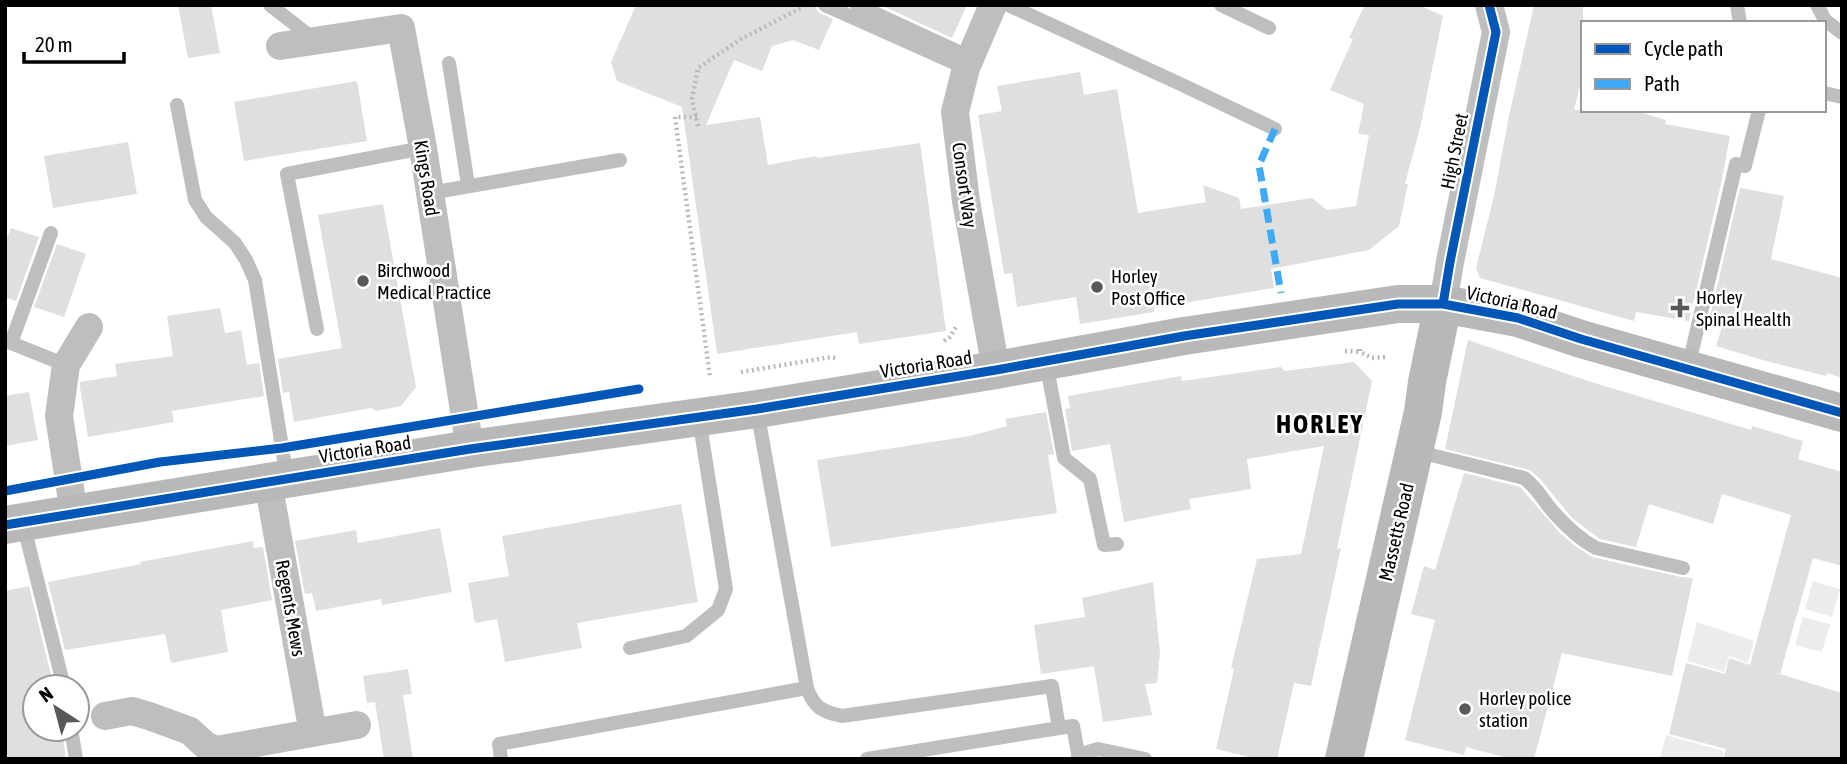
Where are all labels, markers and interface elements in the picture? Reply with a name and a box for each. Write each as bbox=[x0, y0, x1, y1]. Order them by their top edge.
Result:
scale bar bbox=[24, 21, 124, 65]
legend bbox=[1581, 21, 1826, 112]
text: 20 m bbox=[35, 32, 73, 56]
text: Cycle path bbox=[1644, 36, 1723, 60]
text: Path bbox=[1644, 71, 1680, 95]
street label: High Street bbox=[1436, 111, 1472, 191]
street label: Kings Road bbox=[410, 138, 444, 218]
street label: Consort Way bbox=[948, 141, 982, 229]
place label: Birchwood Medical Practice bbox=[377, 259, 491, 303]
place label: Horley Post Office bbox=[1111, 265, 1185, 309]
marker: Birchwood Medical Practice bbox=[355, 273, 371, 289]
marker: Horley Post Office bbox=[1089, 279, 1105, 295]
street label: Victoria Road bbox=[1464, 281, 1560, 323]
place label: Horley Spinal Health bbox=[1696, 286, 1791, 330]
marker: Horley Spinal Health bbox=[1670, 298, 1690, 318]
street label: Victoria Road bbox=[879, 346, 973, 382]
district label: HORLEY bbox=[1276, 409, 1364, 439]
street label: Victoria Road bbox=[318, 431, 412, 467]
street label: Massetts Road bbox=[1374, 481, 1418, 583]
street label: Regents Mews bbox=[272, 558, 310, 658]
north arrow bbox=[21, 673, 91, 743]
text: N bbox=[35, 682, 57, 706]
place label: Horley police station bbox=[1479, 687, 1571, 731]
marker: Horley police station bbox=[1457, 701, 1473, 717]

